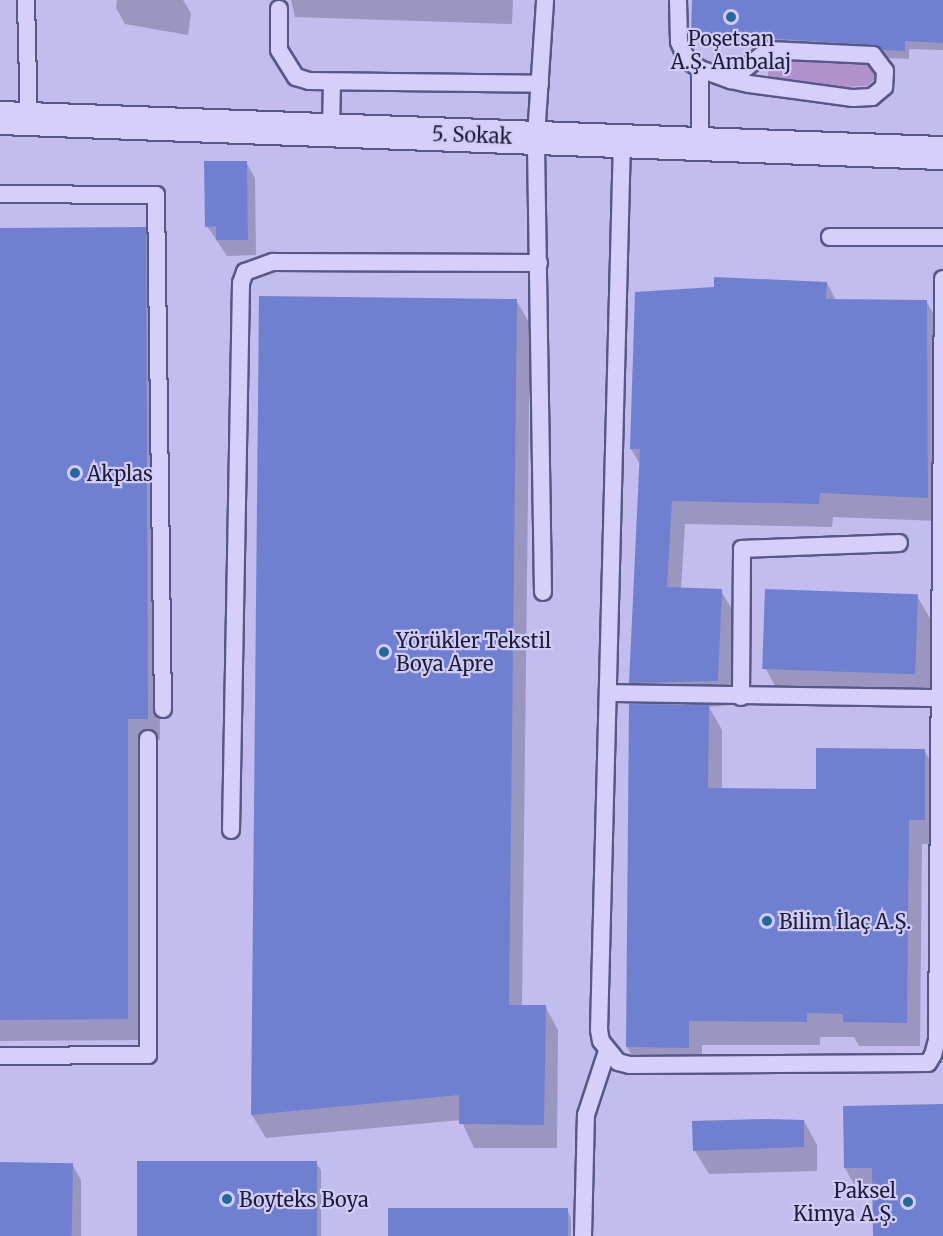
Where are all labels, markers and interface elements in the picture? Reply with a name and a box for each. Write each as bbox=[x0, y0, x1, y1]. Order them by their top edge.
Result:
marker: Poşetsan A.Ş. Ambalaj bbox=[724, 10, 738, 24]
place label: Poşetsan A.Ş. Ambalaj bbox=[671, 27, 791, 74]
street label: 5. Sokak bbox=[432, 122, 512, 148]
place label: Akplas bbox=[87, 461, 153, 485]
marker: Akplas bbox=[68, 466, 82, 480]
place label: Yörükler Tekstil Boya Apre bbox=[396, 628, 551, 675]
marker: Yörükler Tekstil Boya Apre bbox=[377, 645, 391, 659]
place label: Bilim İlaç A.Ş. bbox=[779, 909, 911, 933]
marker: Bilim İlaç A.Ş. bbox=[760, 914, 774, 928]
place label: Paksel Kimya A.Ş. bbox=[793, 1178, 896, 1225]
place label: Boyteks Boya bbox=[239, 1187, 369, 1211]
marker: Boyteks Boya bbox=[220, 1192, 234, 1206]
marker: Paksel Kimya A.Ş. bbox=[901, 1195, 915, 1209]

